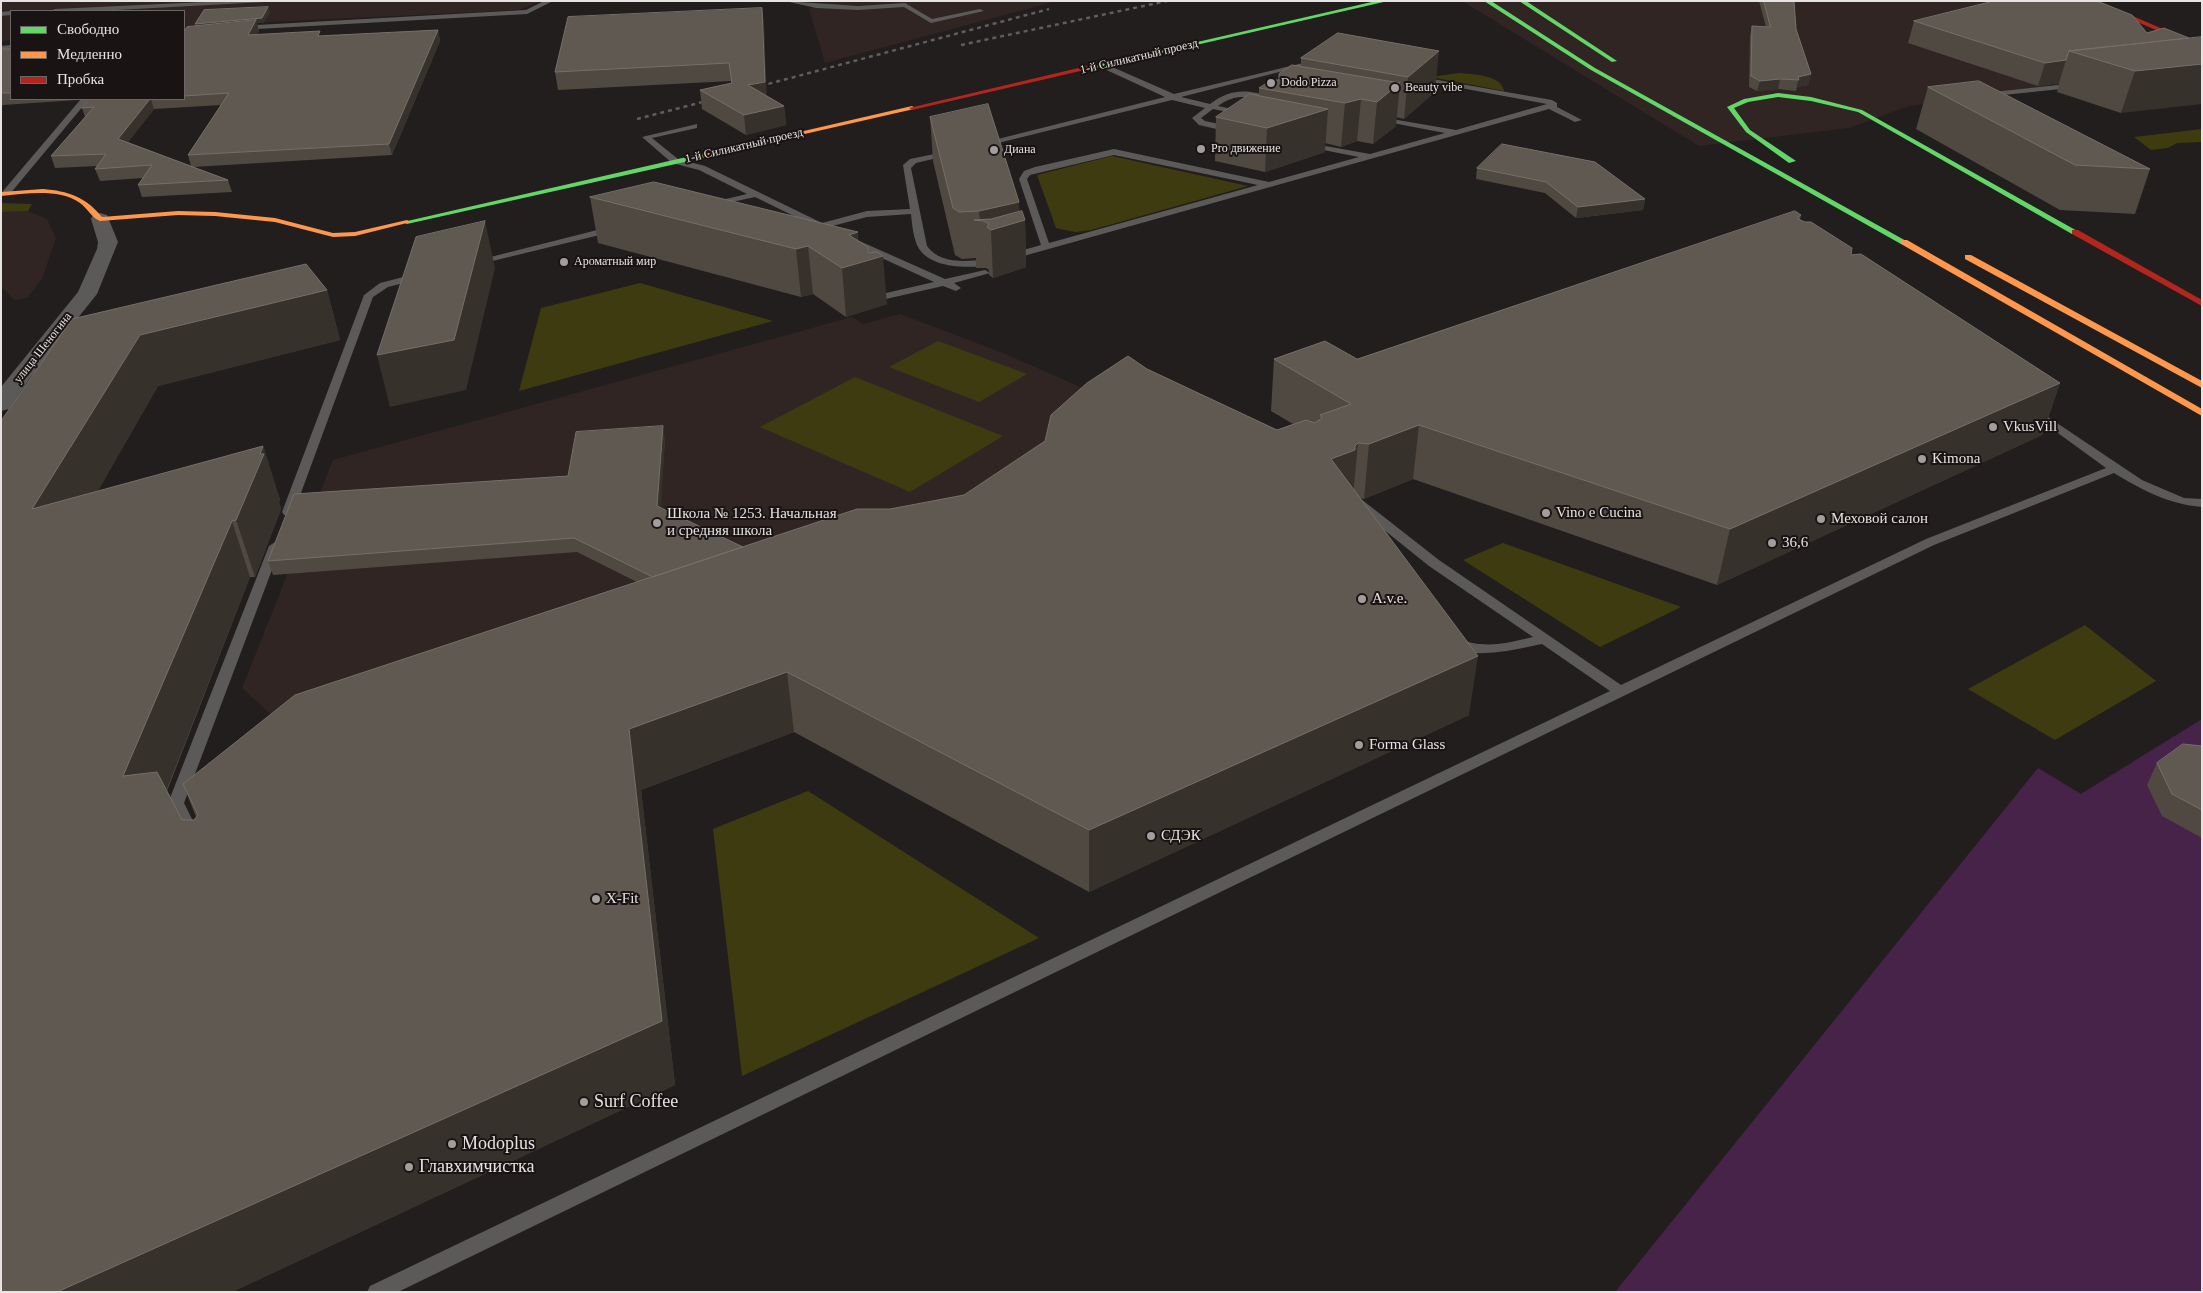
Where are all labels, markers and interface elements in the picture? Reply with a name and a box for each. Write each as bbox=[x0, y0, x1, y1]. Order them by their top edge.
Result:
legend bbox=[10, 10, 185, 100]
text: Свободно bbox=[57, 21, 119, 37]
street label: 1-й Силикатный проезд bbox=[1079, 36, 1199, 78]
text: Медленно bbox=[57, 46, 122, 62]
text: Пробка bbox=[57, 71, 104, 87]
place label: Dodo Pizza bbox=[1281, 76, 1337, 90]
marker: Dodo Pizza bbox=[1265, 77, 1277, 89]
place label: Beauty vibe bbox=[1405, 81, 1463, 95]
marker: Beauty vibe bbox=[1389, 82, 1401, 94]
street label: 1-й Силикатный проезд bbox=[684, 125, 804, 167]
place label: Pro движение bbox=[1211, 142, 1280, 156]
place label: Диана bbox=[1004, 143, 1036, 157]
marker: Pro движение bbox=[1195, 143, 1207, 155]
marker: Диана bbox=[988, 144, 1000, 156]
place label: Ароматный мир bbox=[574, 255, 656, 269]
marker: Ароматный мир bbox=[558, 256, 570, 268]
street label: улица Шеногина bbox=[11, 310, 75, 386]
place label: VkusVill bbox=[2003, 418, 2057, 436]
marker: VkusVill bbox=[1987, 421, 1999, 433]
place label: Kimona bbox=[1932, 450, 1980, 468]
marker: Kimona bbox=[1916, 453, 1928, 465]
place label: Vino e Cucina bbox=[1556, 504, 1642, 522]
place label: Школа № 1253. Начальная и средняя школа bbox=[667, 505, 837, 540]
marker: Vino e Cucina bbox=[1540, 507, 1552, 519]
place label: Меховой салон bbox=[1831, 510, 1928, 528]
marker: Меховой салон bbox=[1815, 513, 1827, 525]
marker: Школа № 1253. Начальная и средняя школа bbox=[651, 517, 663, 529]
place label: 36,6 bbox=[1782, 534, 1808, 552]
marker: 36,6 bbox=[1766, 537, 1778, 549]
place label: A.v.e. bbox=[1372, 590, 1407, 608]
marker: A.v.e. bbox=[1356, 593, 1368, 605]
place label: Forma Glass bbox=[1369, 736, 1445, 754]
marker: Forma Glass bbox=[1353, 739, 1365, 751]
place label: СДЭК bbox=[1161, 827, 1201, 845]
marker: СДЭК bbox=[1145, 830, 1157, 842]
place label: X-Fit bbox=[606, 890, 639, 908]
marker: X-Fit bbox=[590, 893, 602, 905]
place label: Surf Coffee bbox=[594, 1091, 678, 1113]
marker: Surf Coffee bbox=[578, 1096, 590, 1108]
place label: Modoplus bbox=[462, 1133, 535, 1155]
marker: Modoplus bbox=[446, 1138, 458, 1150]
place label: Главхимчистка bbox=[419, 1156, 535, 1178]
marker: Главхимчистка bbox=[403, 1161, 415, 1173]

